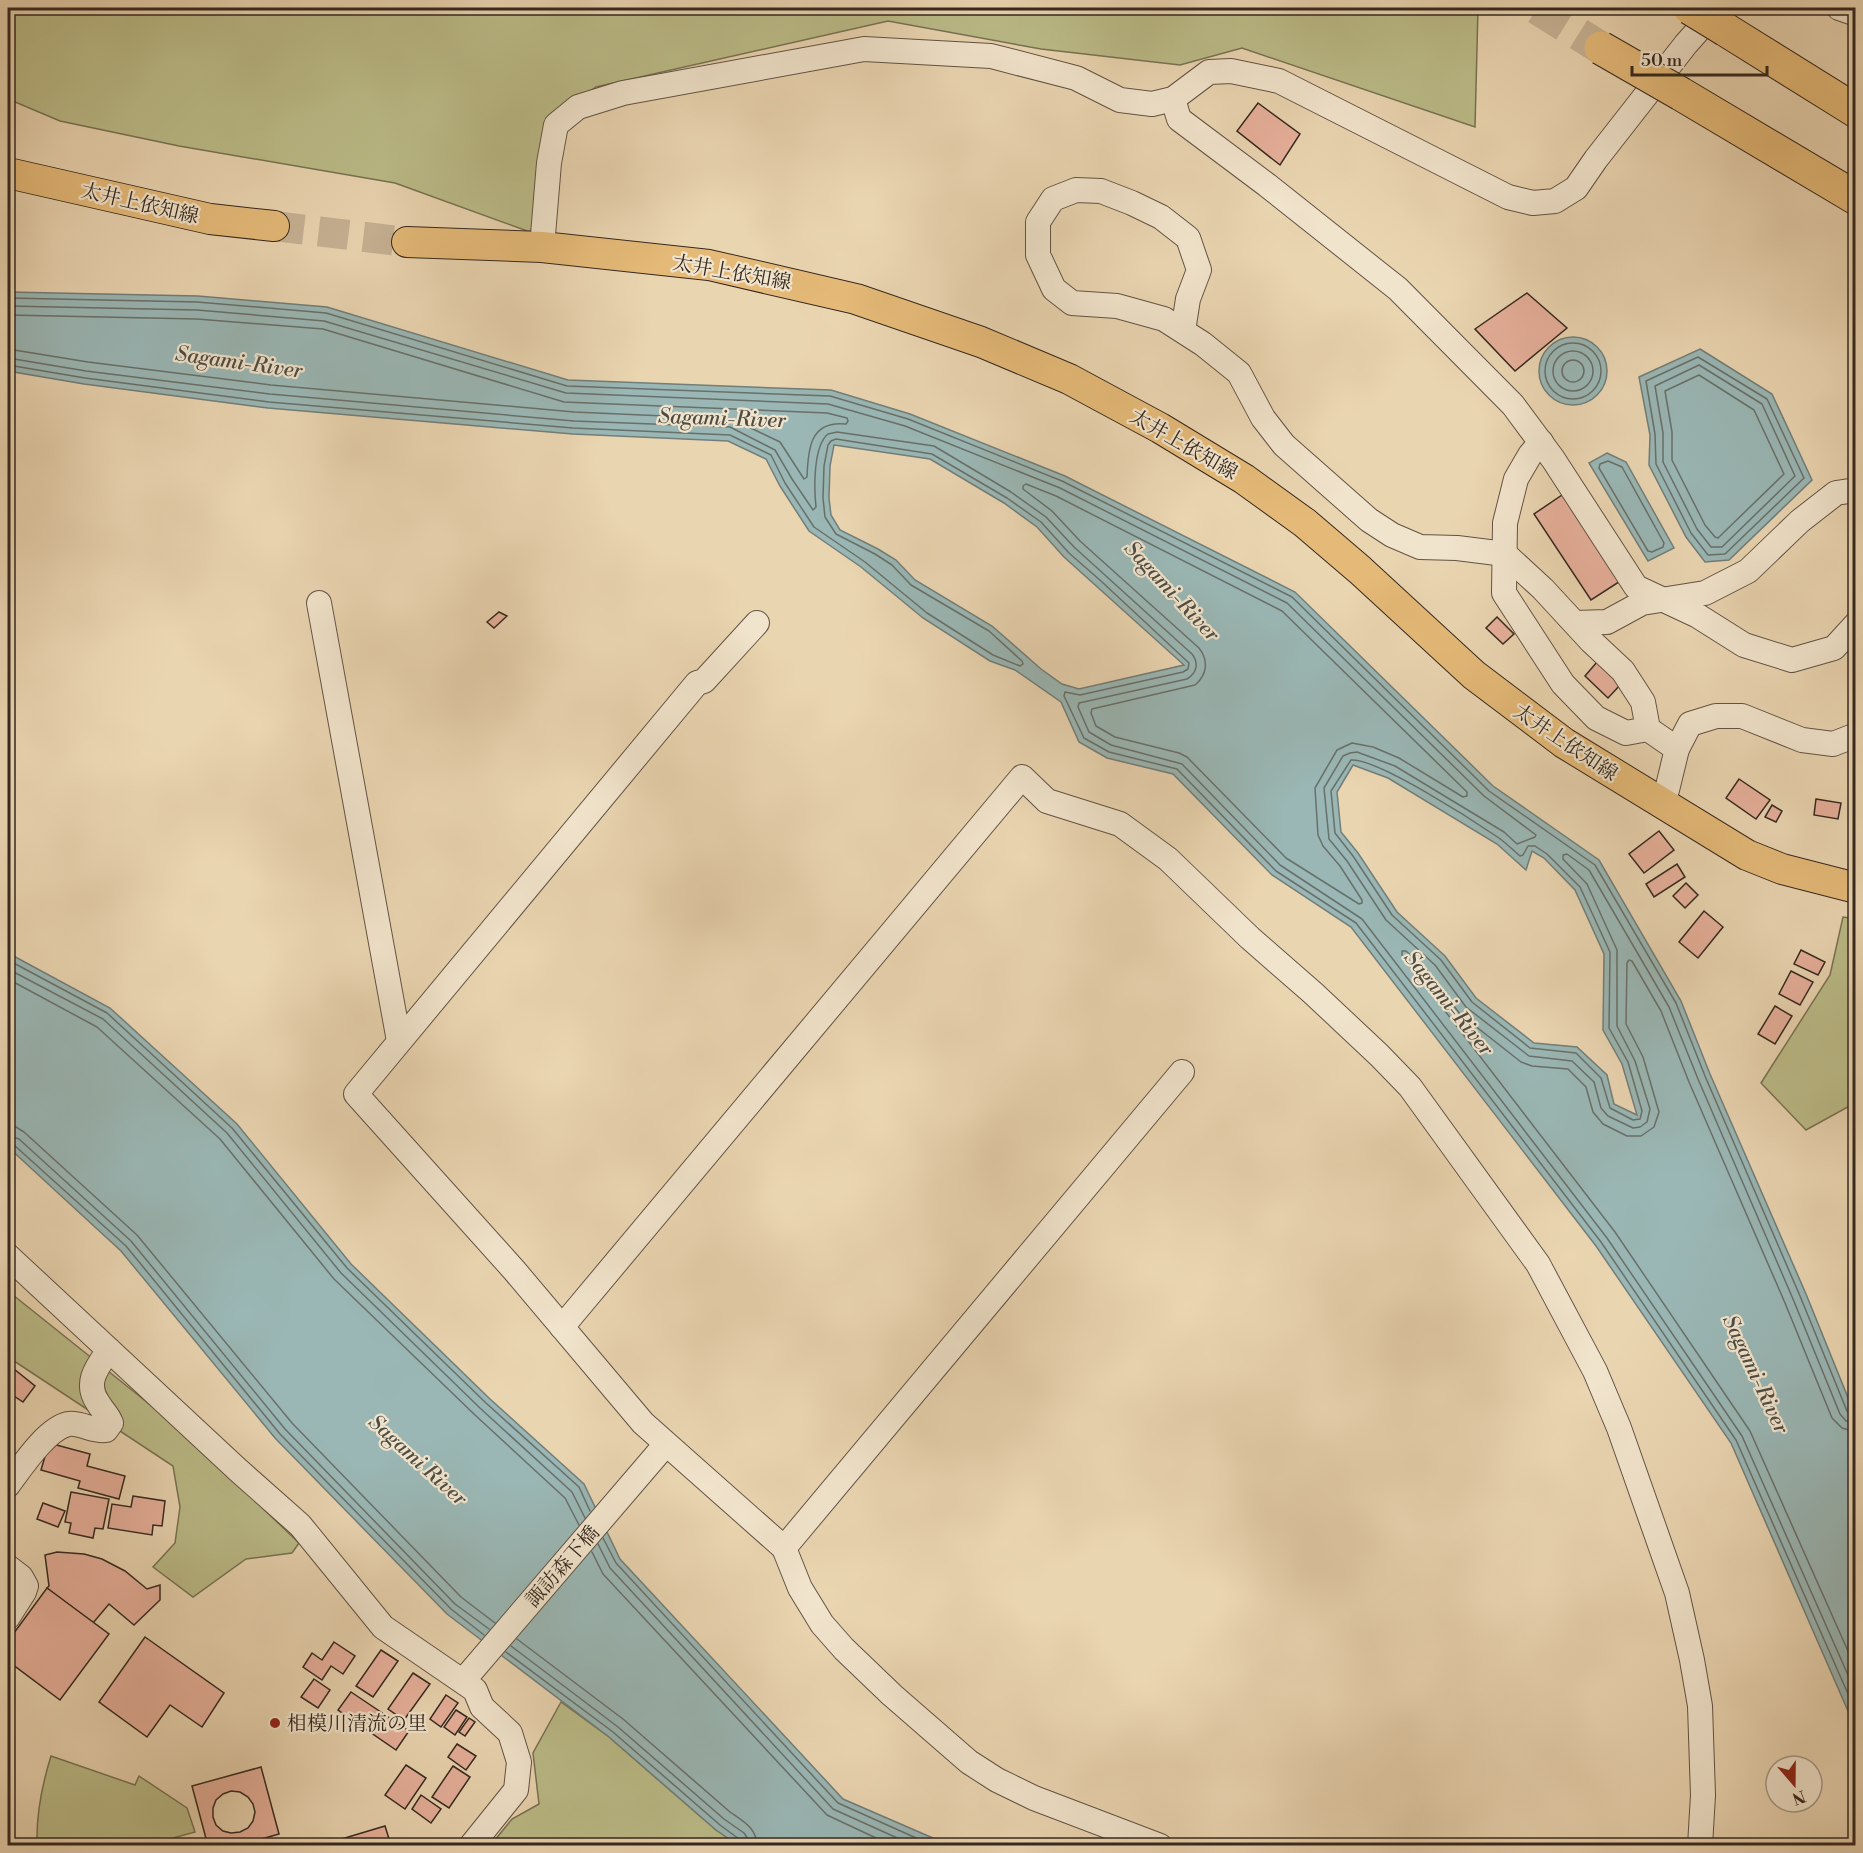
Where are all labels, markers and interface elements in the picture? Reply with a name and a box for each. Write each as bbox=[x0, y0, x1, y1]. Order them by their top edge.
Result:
scale bar bbox=[1632, 39, 1767, 77]
text: 50 m bbox=[1641, 49, 1683, 72]
street label: 太井上依知線 bbox=[78, 179, 201, 230]
street label: 太井上依知線 bbox=[670, 251, 793, 296]
water label: Sagami-River bbox=[174, 341, 305, 385]
water label: Sagami-River bbox=[658, 404, 787, 434]
street label: 太井上依知線 bbox=[1125, 404, 1241, 486]
water label: Sagami-River bbox=[1118, 536, 1225, 648]
street label: 太井上依知線 bbox=[1508, 699, 1622, 787]
water label: Sagami-River bbox=[1398, 946, 1499, 1062]
water label: Sagami-River bbox=[1716, 1311, 1794, 1439]
water label: Sagami River bbox=[363, 1410, 473, 1513]
street label: 諏訪森下橋 bbox=[521, 1521, 605, 1613]
place label: 相模川清流の里 bbox=[287, 1712, 427, 1737]
marker: 相模川清流の里 bbox=[268, 1716, 282, 1730]
north arrow bbox=[1764, 1754, 1824, 1814]
text: N bbox=[1789, 1786, 1808, 1809]

